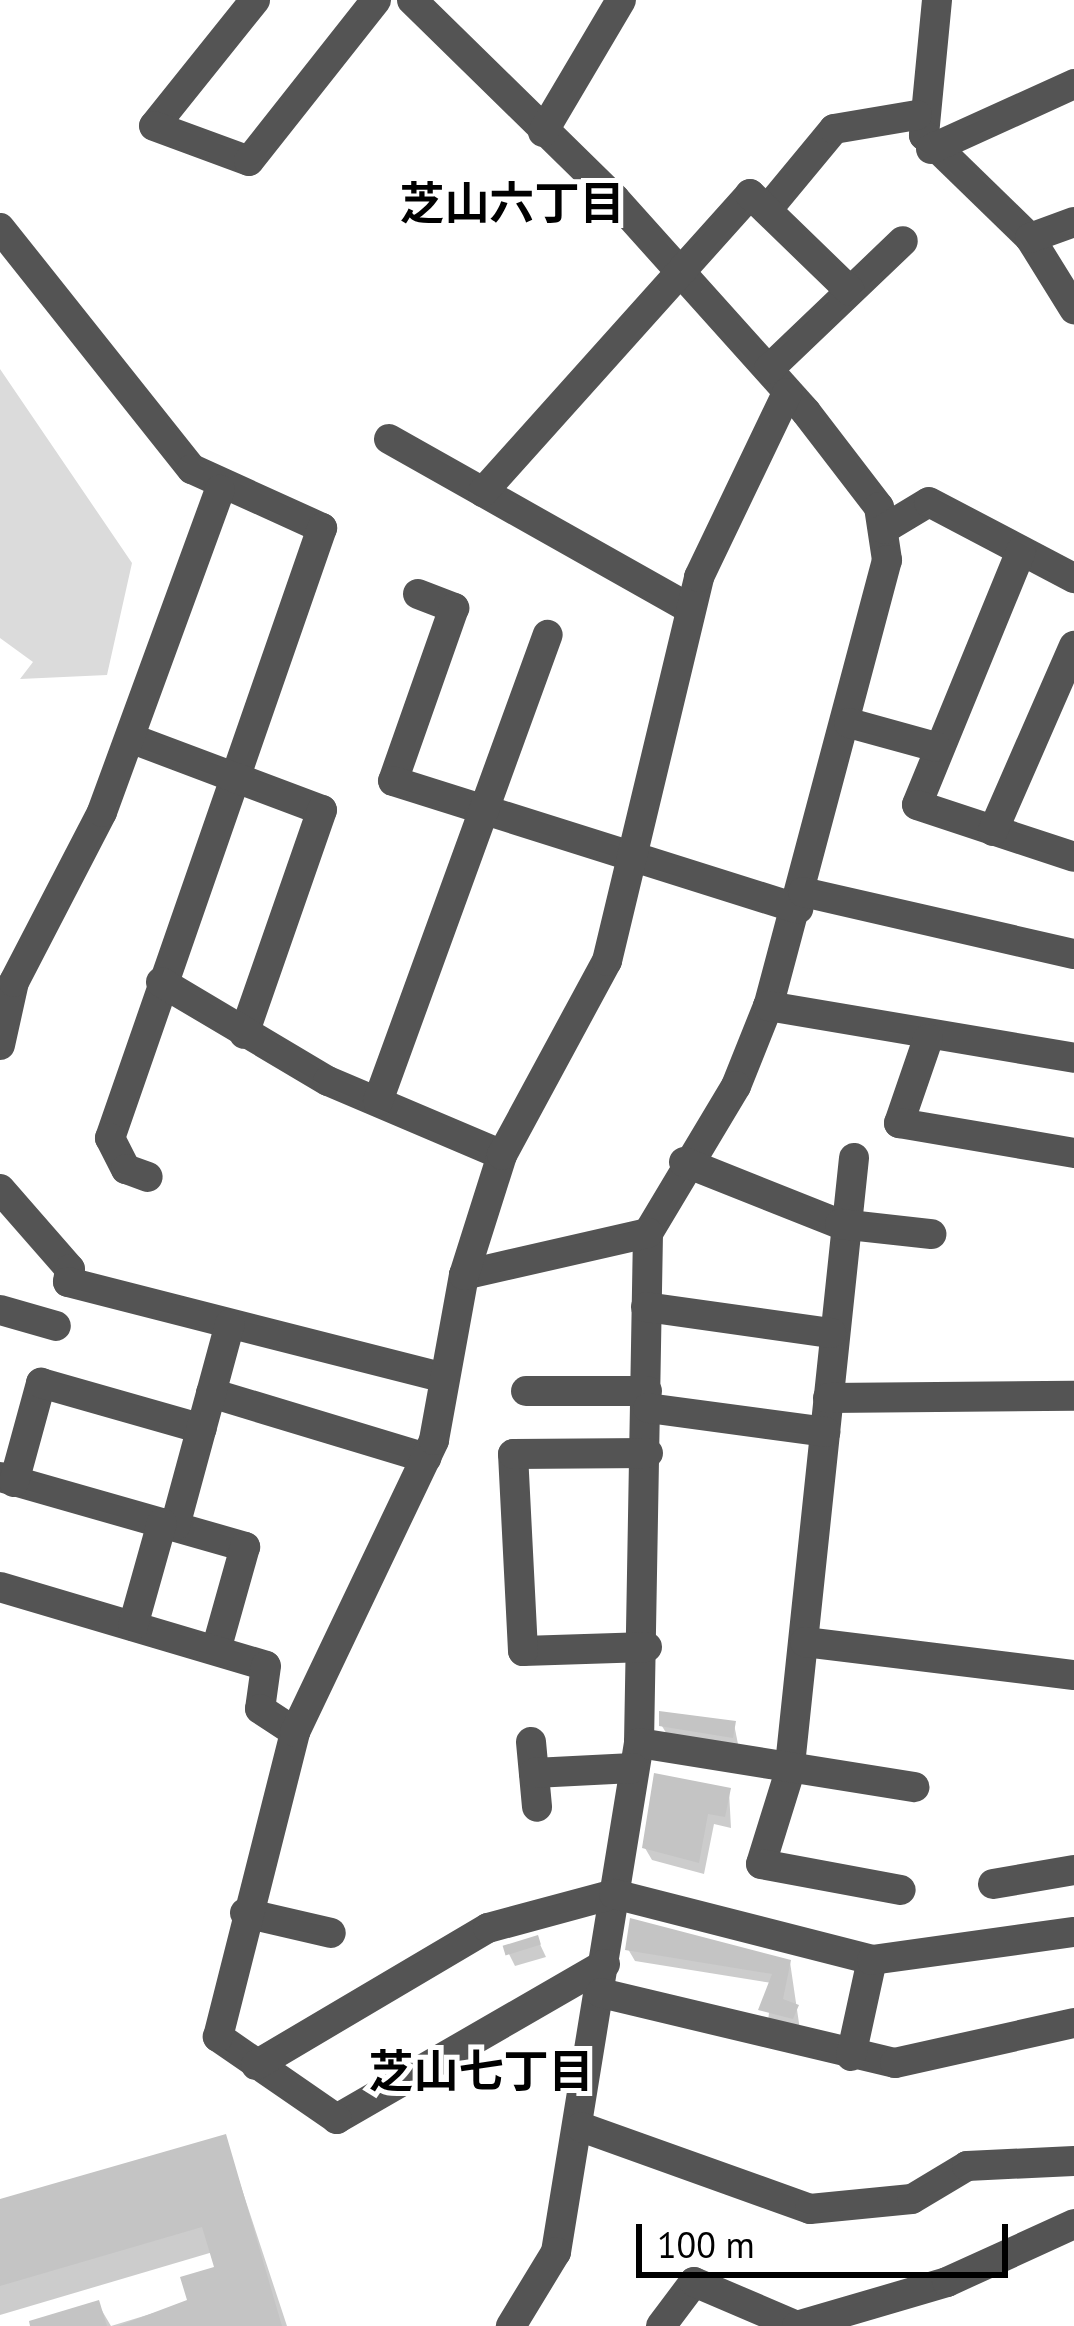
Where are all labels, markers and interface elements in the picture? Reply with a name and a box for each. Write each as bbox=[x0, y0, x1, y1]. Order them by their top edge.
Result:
district label: 芝山六丁目 bbox=[400, 176, 624, 230]
district label: 芝山七丁目 bbox=[369, 2044, 593, 2098]
scale bar bbox=[642, 2200, 1014, 2274]
text: 100 m bbox=[657, 2221, 755, 2268]

